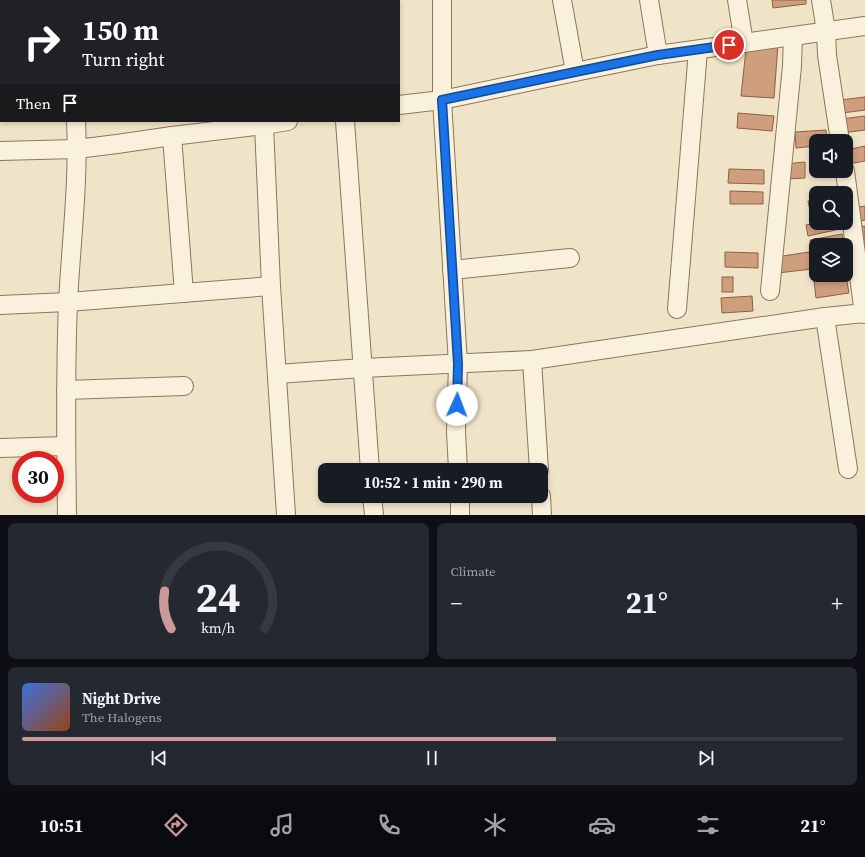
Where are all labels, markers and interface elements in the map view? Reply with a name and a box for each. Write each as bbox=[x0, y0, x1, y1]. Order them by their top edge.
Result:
text: 150 m bbox=[82, 11, 159, 49]
icon: right bbox=[16, 16, 68, 68]
pin bbox=[712, 28, 746, 62]
icon: arrive bbox=[718, 34, 740, 56]
text: Turn right bbox=[82, 47, 164, 72]
icon: arrive bbox=[59, 92, 81, 114]
text: Then bbox=[16, 93, 51, 114]
map controls bbox=[809, 134, 853, 282]
button: sound bbox=[809, 134, 853, 178]
button: search bbox=[809, 186, 853, 230]
button: layers bbox=[809, 238, 853, 282]
position arrow bbox=[436, 384, 478, 426]
speed limit sign: 30 bbox=[12, 451, 64, 503]
text: 10:52 · 1 min · 290 m bbox=[364, 472, 503, 493]
text: Climate bbox=[451, 563, 496, 580]
text: 24 bbox=[196, 569, 241, 626]
text: 21° bbox=[626, 582, 668, 623]
text: − bbox=[451, 588, 462, 618]
text: + bbox=[831, 588, 843, 618]
text: km/h bbox=[201, 618, 236, 638]
text: Night Drive bbox=[82, 688, 161, 709]
text: The Halogens bbox=[82, 709, 162, 726]
icon: previous bbox=[148, 747, 170, 769]
icon: pause bbox=[421, 747, 443, 769]
icon: next bbox=[695, 747, 717, 769]
icon: directions bbox=[162, 811, 190, 839]
icon: music bbox=[268, 811, 296, 839]
icon: phone bbox=[375, 811, 403, 839]
icon: climate bbox=[481, 811, 509, 839]
icon: car bbox=[588, 811, 616, 839]
icon: filters bbox=[694, 811, 722, 839]
text: 10:51 bbox=[39, 813, 84, 838]
text: 21° bbox=[800, 813, 826, 838]

